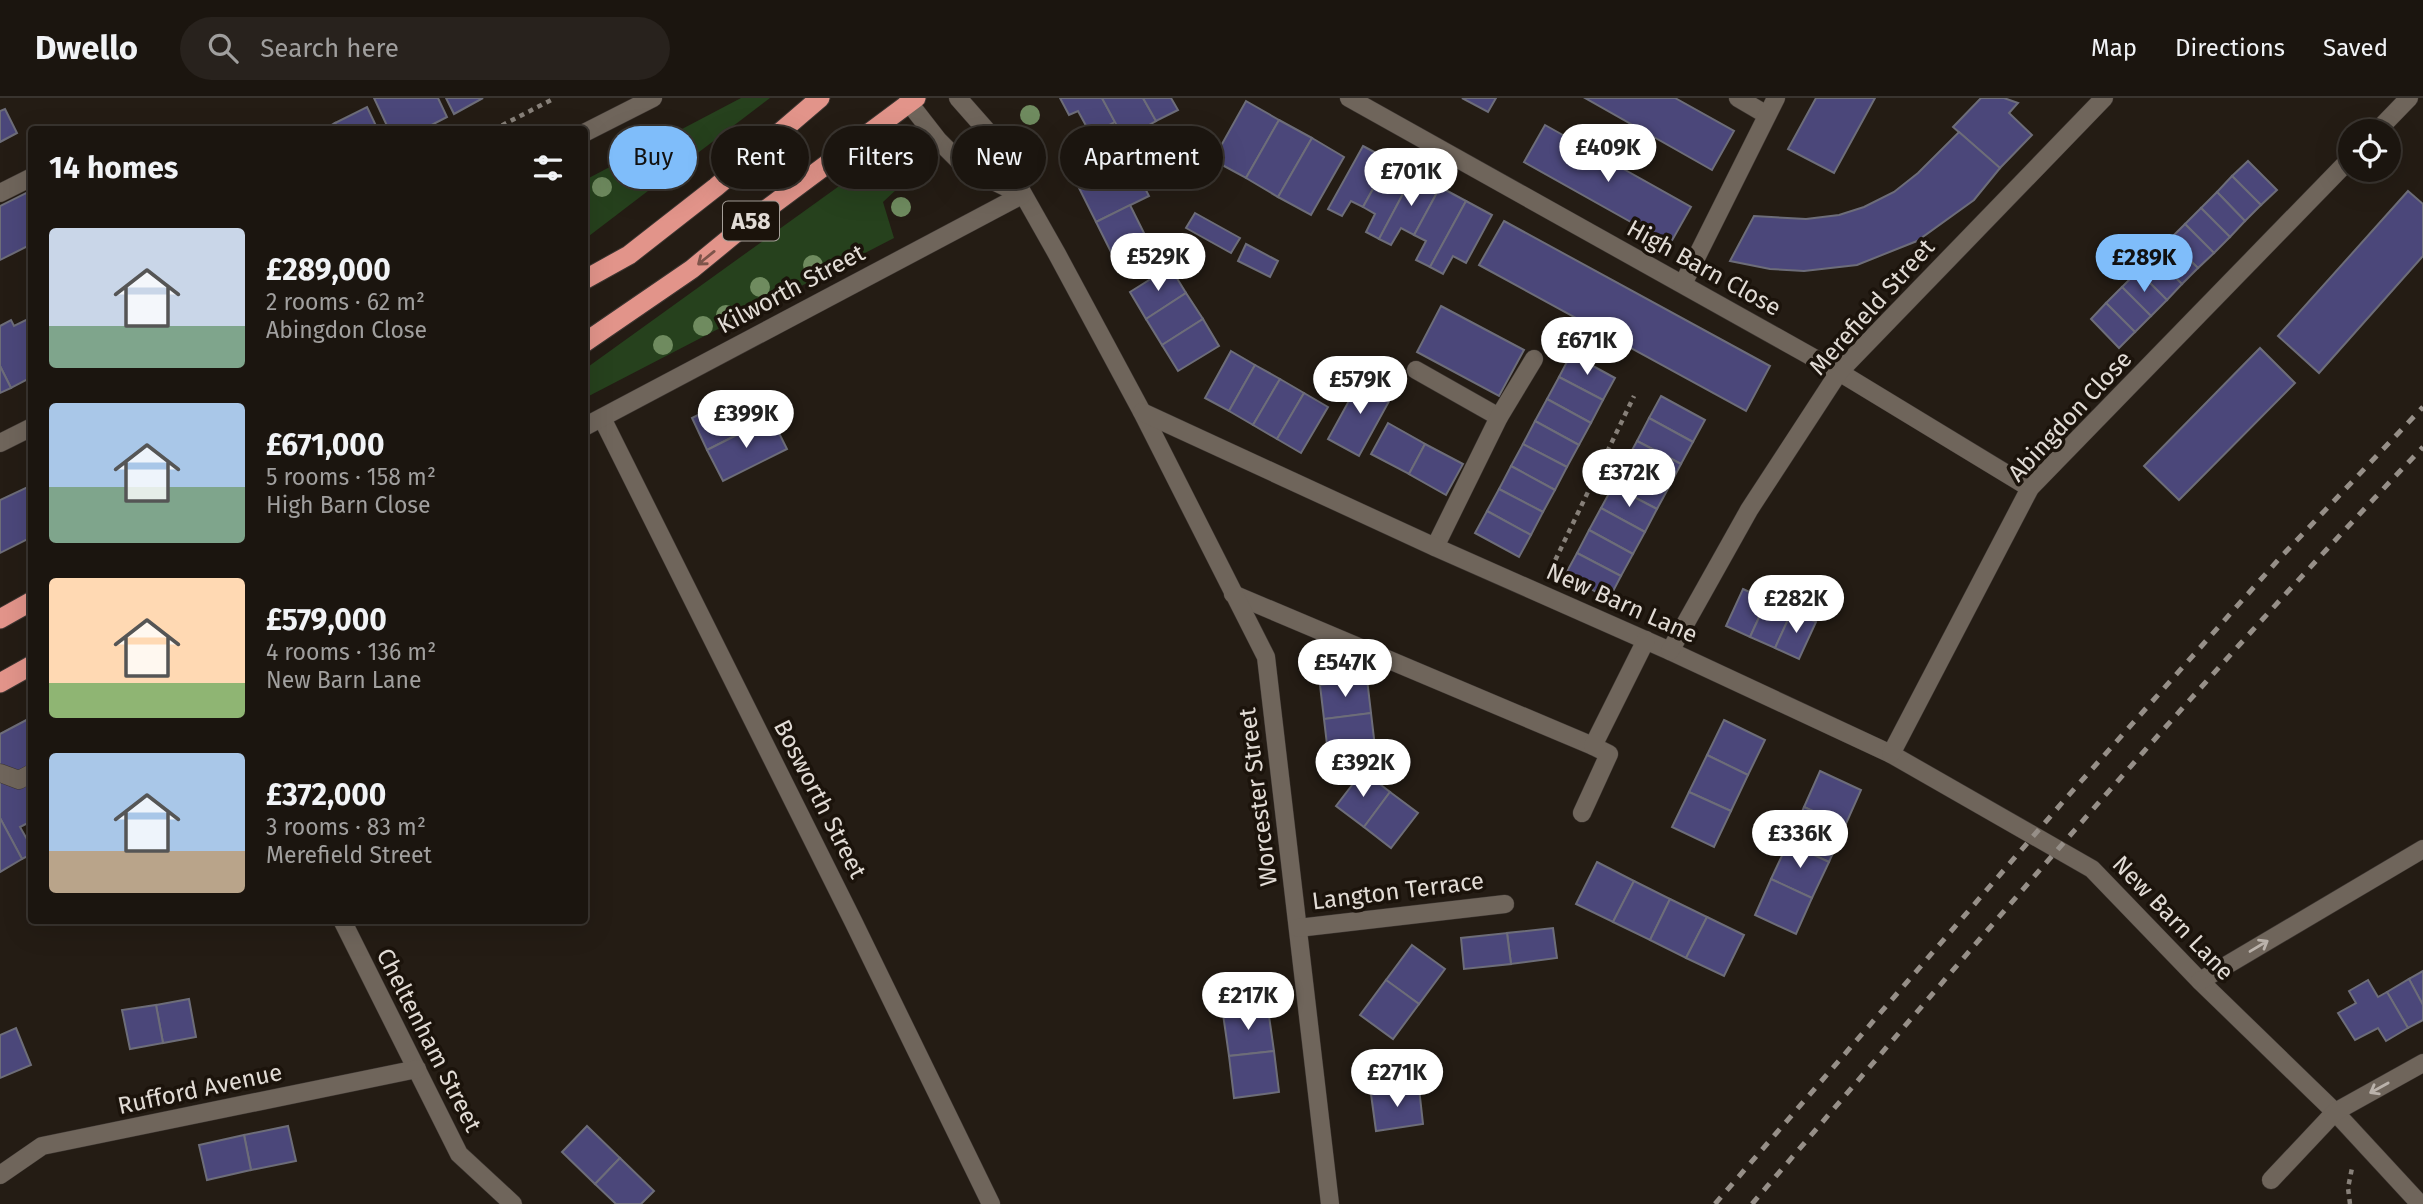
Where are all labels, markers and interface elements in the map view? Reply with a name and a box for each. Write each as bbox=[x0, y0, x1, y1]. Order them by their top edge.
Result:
search box bbox=[180, 17, 670, 80]
text: Dwello bbox=[35, 28, 138, 68]
icon: search bbox=[204, 29, 242, 67]
text: Search here bbox=[260, 33, 399, 64]
text: Map bbox=[2091, 34, 2137, 62]
text: Directions bbox=[2175, 34, 2285, 62]
text: Saved bbox=[2323, 34, 2388, 62]
map controls bbox=[2338, 119, 2401, 182]
button: locate bbox=[2338, 119, 2401, 182]
pin: £409K bbox=[1559, 125, 1657, 184]
chip: Buy bbox=[609, 126, 697, 189]
chip: Rent bbox=[711, 126, 809, 189]
chip: Filters bbox=[823, 126, 938, 189]
chip: New bbox=[952, 126, 1046, 189]
chip: Apartment bbox=[1060, 126, 1223, 189]
text: £409K bbox=[1575, 133, 1641, 161]
pin: £701K bbox=[1362, 148, 1460, 208]
icon: filters bbox=[529, 149, 567, 187]
text: 14 homes bbox=[49, 150, 178, 186]
text: £701K bbox=[1380, 157, 1442, 185]
road number: A58 bbox=[723, 202, 779, 240]
street label: High Barn Close bbox=[1622, 214, 1786, 322]
street label: Merefield Street bbox=[1804, 233, 1941, 381]
pin: £529K bbox=[1109, 234, 1207, 293]
pin: £289K bbox=[2095, 234, 2193, 294]
street label: Kilworth Street bbox=[713, 238, 870, 340]
text: £529K bbox=[1126, 242, 1190, 270]
text: £289K bbox=[2112, 243, 2176, 271]
one-way arrow bbox=[697, 250, 715, 265]
text: £289,000 bbox=[266, 252, 391, 288]
icon: home bbox=[105, 256, 189, 340]
text: 2 rooms · 62 m² bbox=[266, 288, 425, 316]
text: Abingdon Close bbox=[266, 316, 427, 344]
pin: £671K bbox=[1538, 317, 1636, 377]
text: £671K bbox=[1557, 326, 1617, 354]
street label: Abingdon Close bbox=[2002, 345, 2138, 487]
pin: £579K bbox=[1311, 356, 1409, 416]
text: £579K bbox=[1329, 365, 1391, 393]
pin: £399K bbox=[697, 390, 795, 450]
text: £399K bbox=[714, 399, 778, 427]
text: £671,000 bbox=[266, 427, 384, 463]
icon: home bbox=[105, 431, 189, 515]
pin: £372K bbox=[1580, 450, 1678, 509]
text: £372K bbox=[1598, 458, 1660, 486]
text: 5 rooms · 158 m² bbox=[266, 463, 436, 491]
text: High Barn Close bbox=[266, 491, 431, 519]
street label: New Barn Lane bbox=[1542, 557, 1702, 649]
pin: £282K bbox=[1747, 575, 1845, 635]
text: £282K bbox=[1764, 584, 1828, 612]
text: £579,000 bbox=[266, 602, 387, 638]
icon: home bbox=[105, 606, 189, 690]
text: 4 rooms · 136 m² bbox=[266, 638, 436, 666]
pin: £547K bbox=[1296, 640, 1394, 699]
text: £547K bbox=[1314, 648, 1376, 676]
text: New Barn Lane bbox=[266, 666, 422, 694]
street label: Worcester Street bbox=[1233, 706, 1283, 888]
street label: Bosworth Street bbox=[768, 715, 872, 883]
pin: £392K bbox=[1314, 740, 1412, 799]
text: £392K bbox=[1332, 748, 1394, 776]
text: £372,000 bbox=[266, 777, 386, 813]
icon: home bbox=[105, 781, 189, 865]
pin: £336K bbox=[1751, 810, 1849, 870]
text: 3 rooms · 83 m² bbox=[266, 813, 426, 841]
text: £336K bbox=[1768, 819, 1832, 847]
text: Merefield Street bbox=[266, 841, 432, 869]
street label: New Barn Lane bbox=[2107, 850, 2239, 986]
street label: Langton Terrace bbox=[1310, 867, 1486, 915]
one-way arrow bbox=[2248, 939, 2268, 953]
street label: Cheltenham Street bbox=[371, 944, 487, 1137]
pin: £217K bbox=[1199, 972, 1297, 1032]
text: £217K bbox=[1218, 981, 1278, 1009]
pin: £271K bbox=[1348, 1049, 1446, 1109]
street label: Rufford Avenue bbox=[115, 1058, 285, 1120]
text: £271K bbox=[1367, 1058, 1427, 1086]
one-way arrow bbox=[2369, 1081, 2389, 1095]

